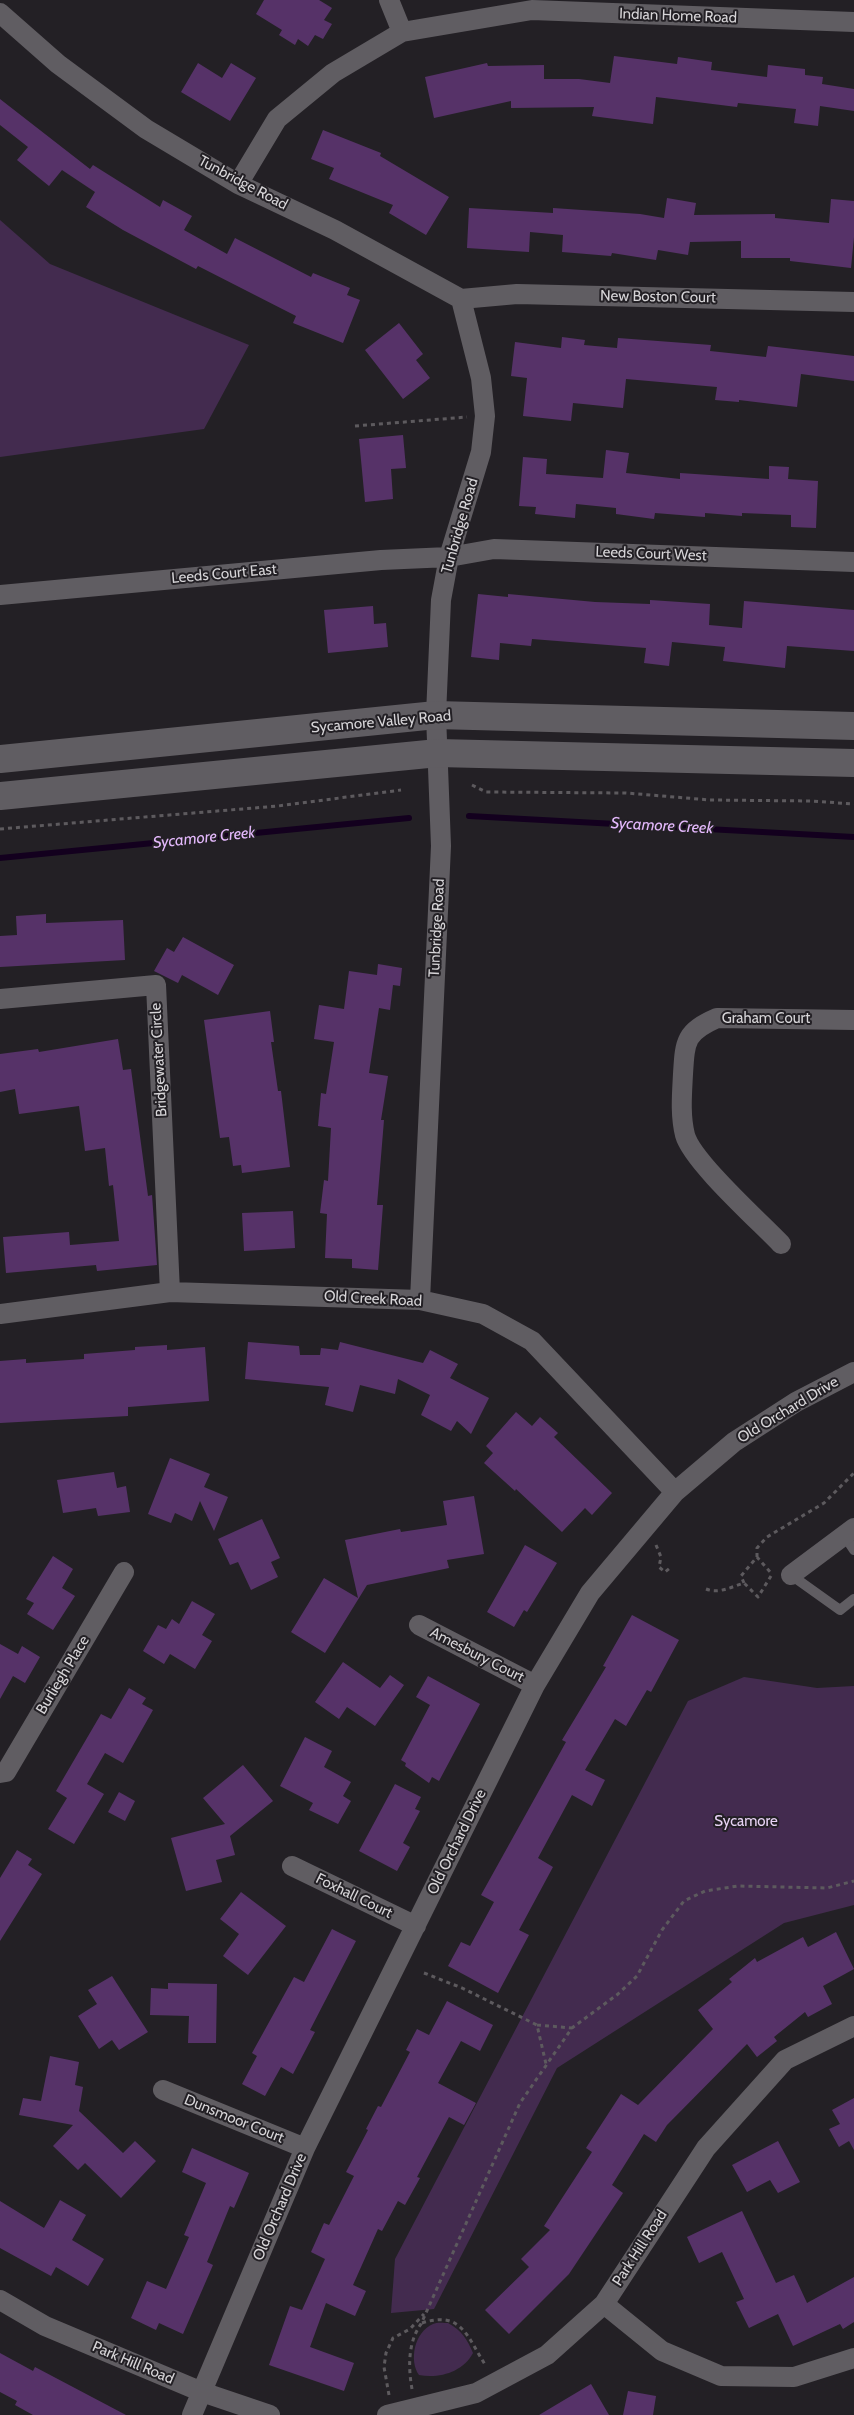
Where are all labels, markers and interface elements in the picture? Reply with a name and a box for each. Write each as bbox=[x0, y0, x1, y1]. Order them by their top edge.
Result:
street label: Indian Home Road bbox=[619, 5, 737, 27]
street label: Tunbridge Road bbox=[195, 152, 291, 214]
street label: New Boston Court bbox=[600, 287, 716, 307]
street label: Tunbridge Road bbox=[438, 476, 482, 576]
street label: Leeds Court West bbox=[595, 543, 707, 565]
street label: Leeds Court East bbox=[171, 560, 277, 588]
street label: Sycamore Valley Road bbox=[310, 707, 452, 737]
water label: Sycamore Creek bbox=[610, 814, 714, 838]
water label: Sycamore Creek bbox=[152, 823, 256, 853]
street label: Tunbridge Road bbox=[425, 878, 449, 978]
street label: Bridgewater Circle bbox=[147, 1002, 171, 1118]
street label: Graham Court bbox=[722, 1010, 810, 1028]
street label: Old Creek Road bbox=[323, 1287, 423, 1311]
street label: Old Orchard Drive bbox=[734, 1373, 842, 1447]
street label: Amesbury Court bbox=[427, 1624, 527, 1686]
street label: Burliegh Place bbox=[32, 1632, 94, 1718]
street label: Old Orchard Drive bbox=[424, 1787, 490, 1897]
park label: Sycamore bbox=[714, 1813, 778, 1831]
street label: Foxhall Court bbox=[313, 1870, 395, 1922]
street label: Dunsmoor Court bbox=[181, 2091, 287, 2147]
street label: Old Orchard Drive bbox=[249, 2151, 311, 2263]
street label: Park Hill Road bbox=[609, 2207, 671, 2289]
street label: Park Hill Road bbox=[89, 2338, 177, 2388]

